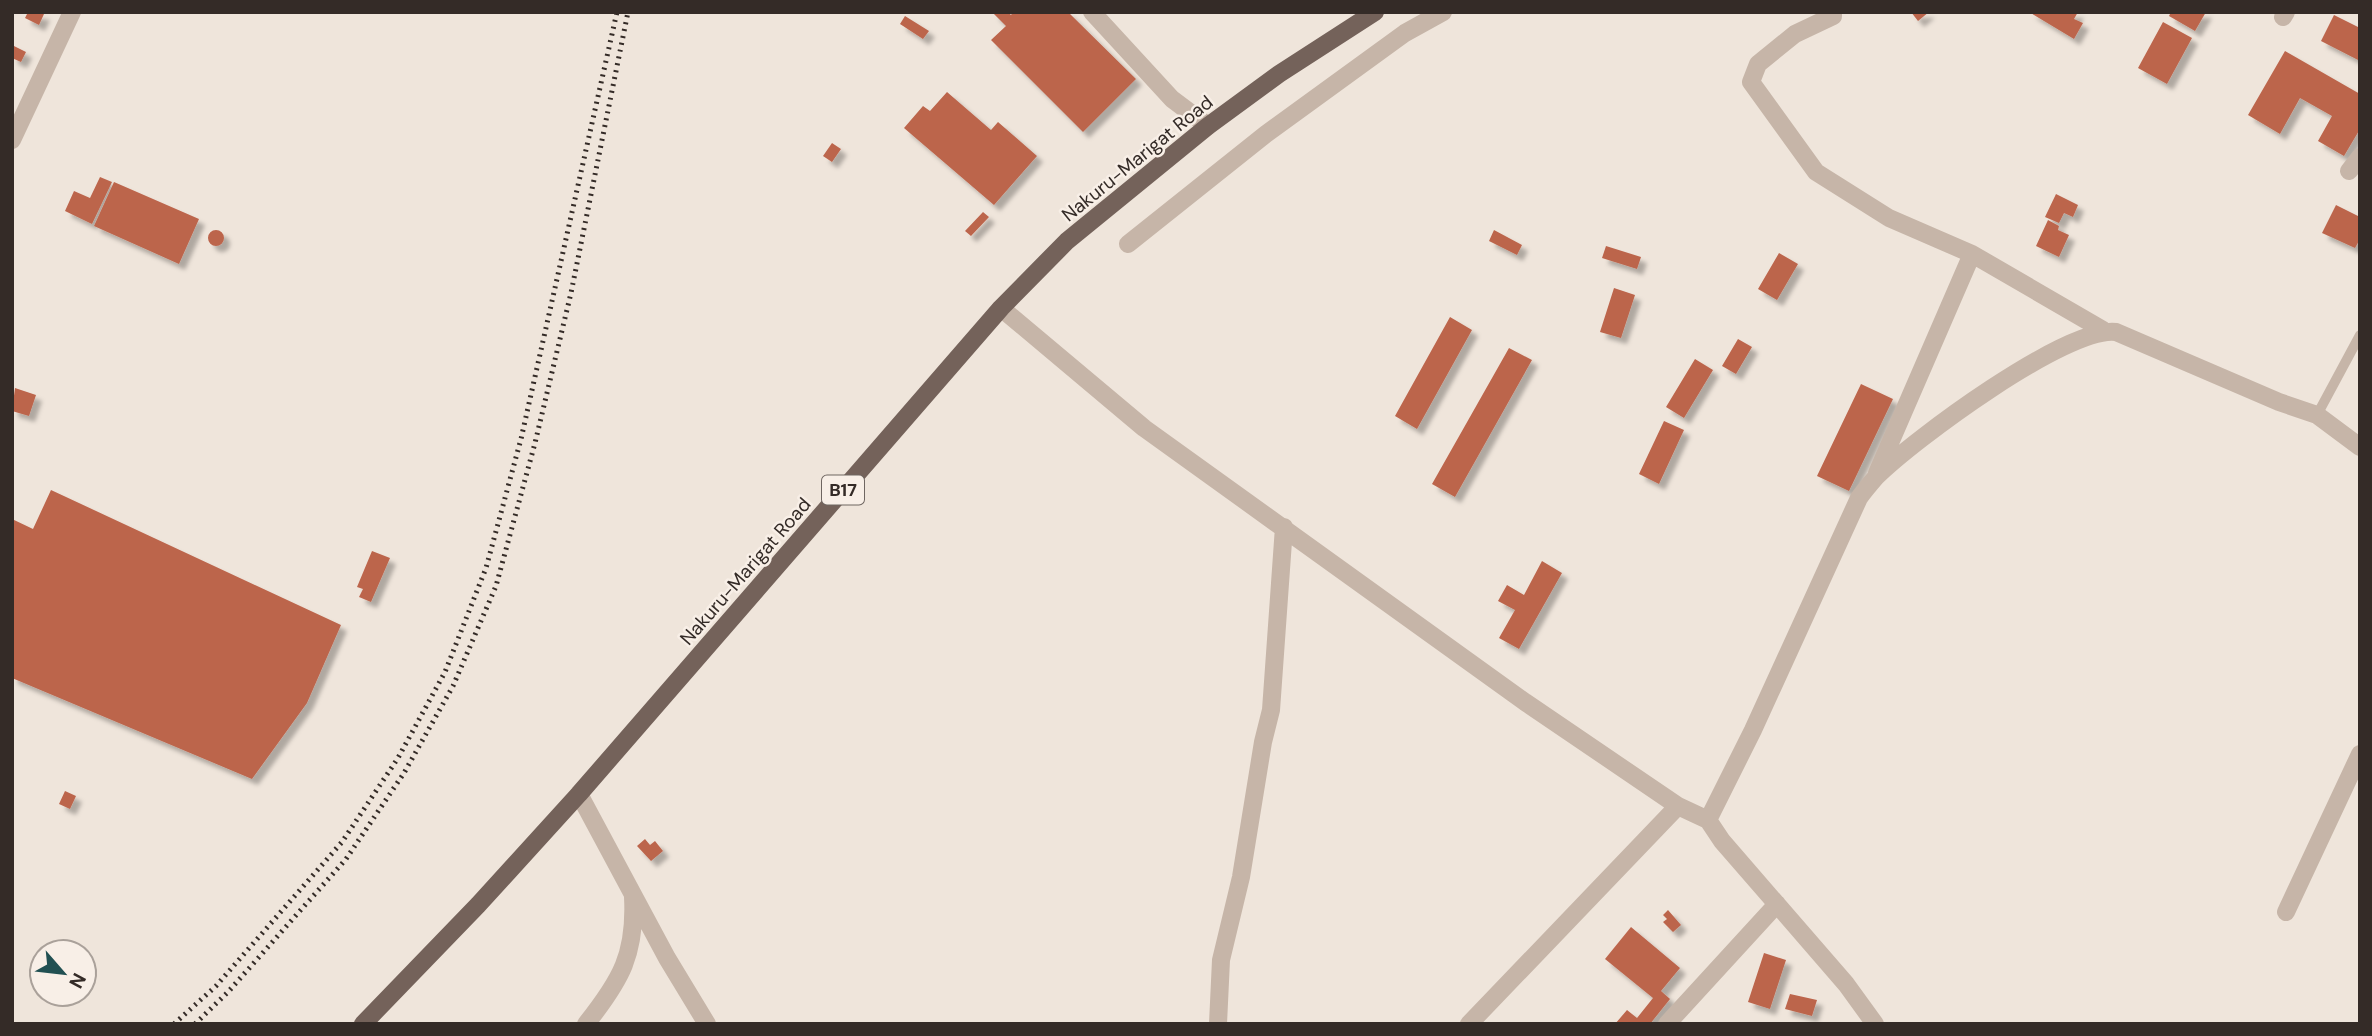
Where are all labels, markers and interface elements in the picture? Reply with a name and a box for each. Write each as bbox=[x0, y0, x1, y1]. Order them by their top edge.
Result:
street label: Nakuru-Marigat Road bbox=[1057, 90, 1218, 227]
road number: B17 bbox=[822, 476, 864, 504]
street label: Nakuru-Marigat Road bbox=[674, 492, 816, 650]
north arrow bbox=[28, 938, 98, 1008]
text: N bbox=[63, 969, 92, 993]

